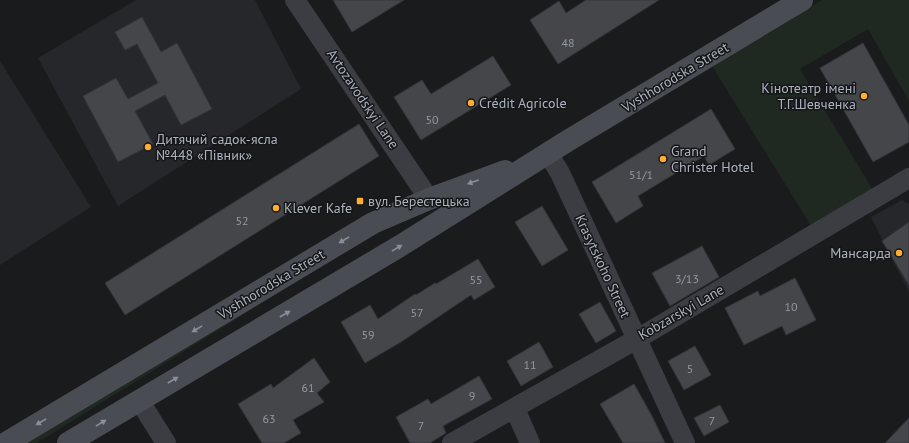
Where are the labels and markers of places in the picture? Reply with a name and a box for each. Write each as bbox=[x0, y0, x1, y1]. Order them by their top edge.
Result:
place label: Кінотеатр імені Т.Г.Шевченка bbox=[761, 79, 856, 113]
marker: Кінотеатр імені Т.Г.Шевченка bbox=[859, 91, 869, 101]
place label: Crédit Agricole bbox=[479, 94, 567, 112]
marker: Crédit Agricole bbox=[466, 98, 476, 108]
place label: Дитячий садок-ясла №448 «Півник» bbox=[156, 130, 278, 164]
marker: Дитячий садок-ясла №448 «Півник» bbox=[143, 142, 153, 152]
place label: Grand Christer Hotel bbox=[671, 142, 754, 176]
marker: Grand Christer Hotel bbox=[658, 154, 668, 164]
place label: вул. Берестецька bbox=[368, 192, 470, 210]
marker: вул. Берестецька bbox=[355, 196, 365, 206]
place label: Klever Kafe bbox=[284, 199, 352, 217]
marker: Klever Kafe bbox=[271, 203, 281, 213]
place label: Мансарда bbox=[830, 244, 891, 262]
marker: Мансарда bbox=[894, 248, 904, 258]

